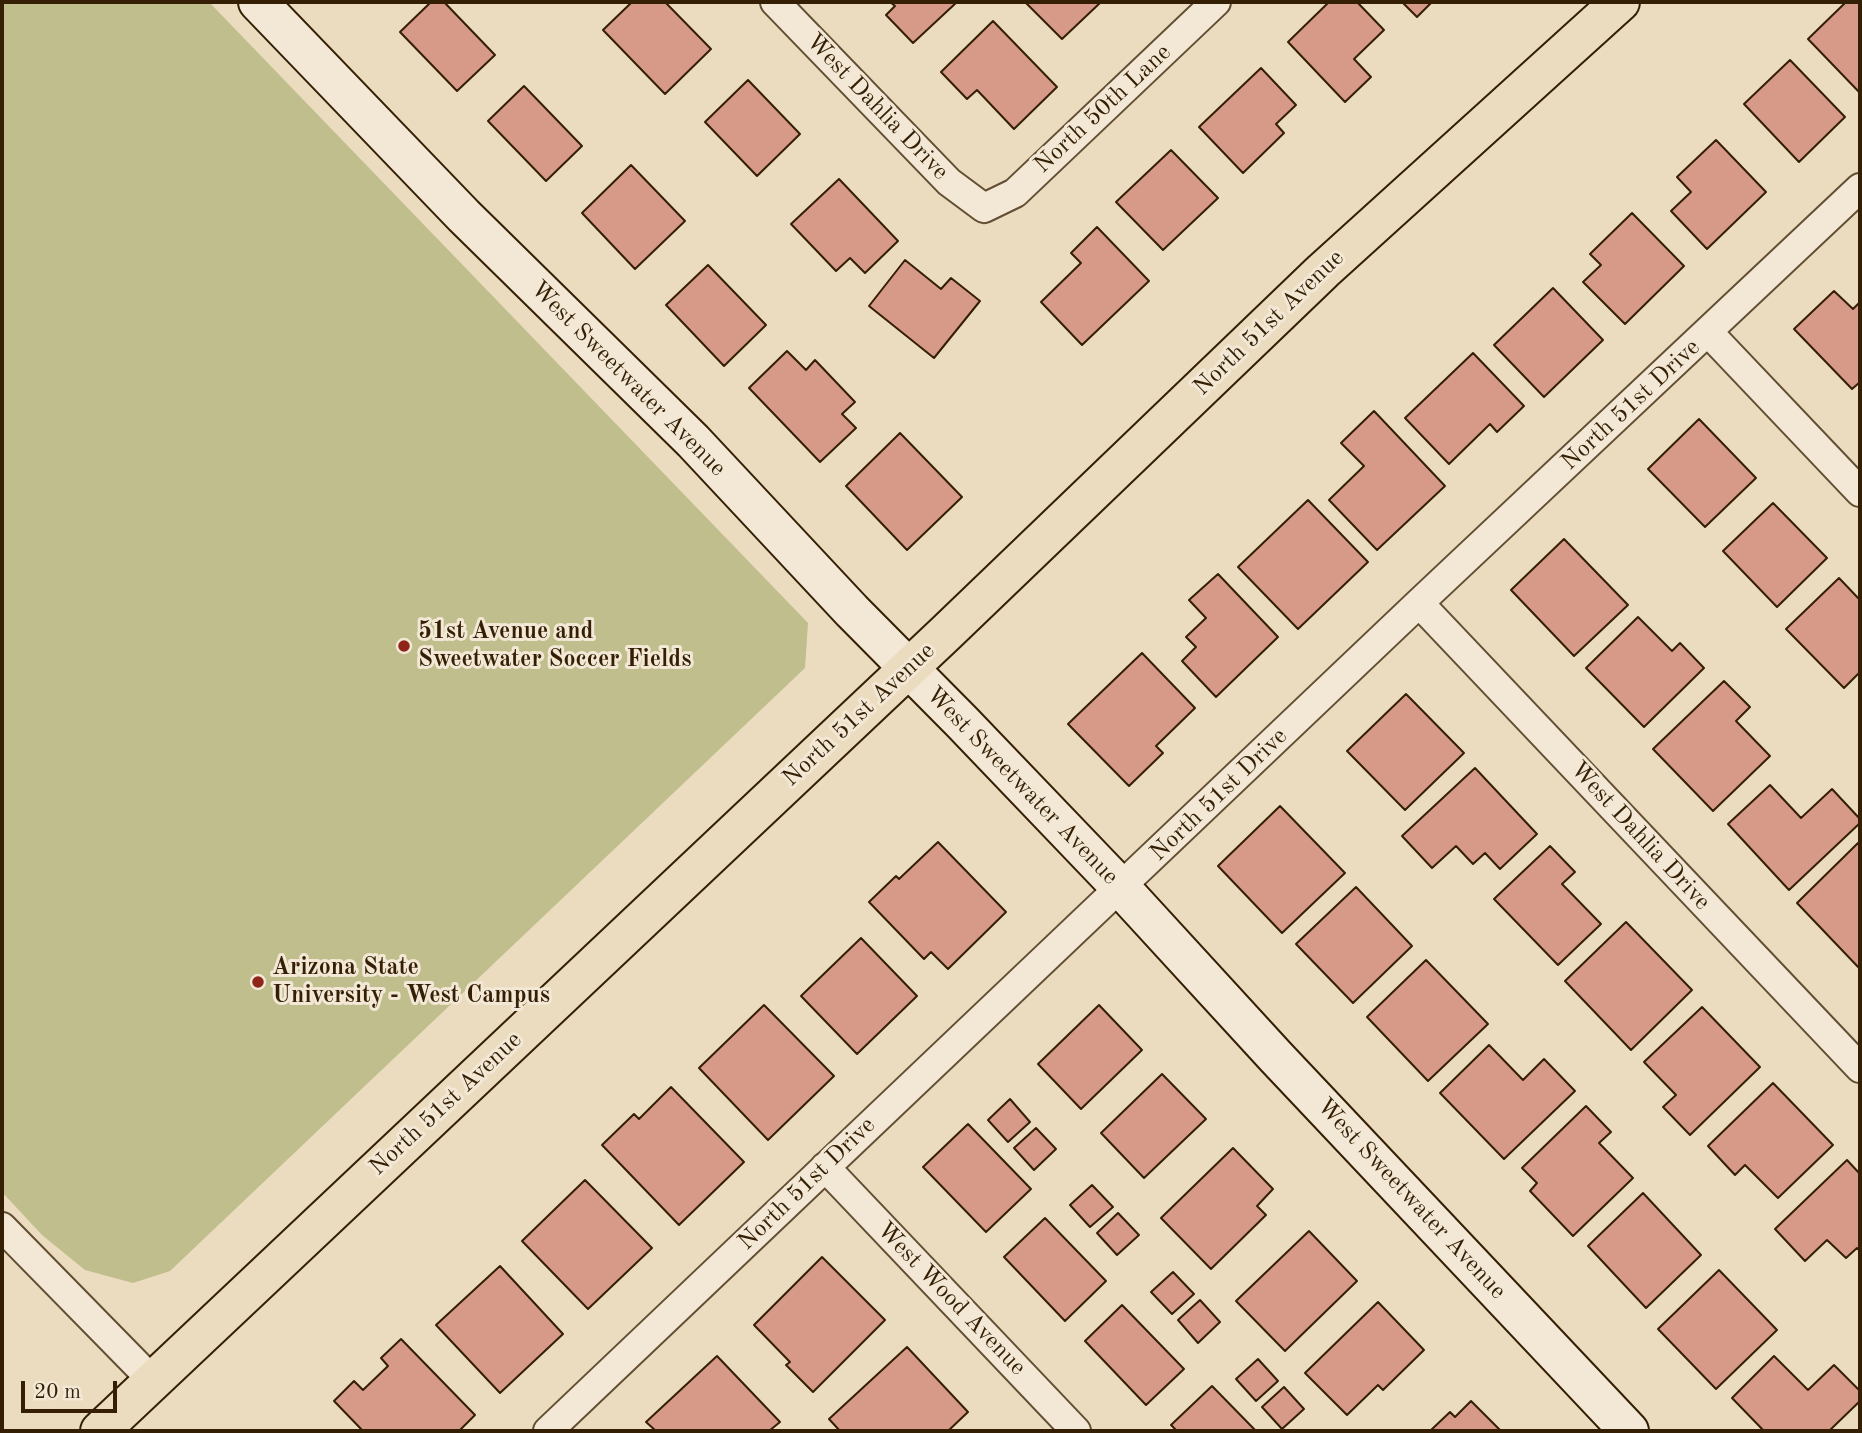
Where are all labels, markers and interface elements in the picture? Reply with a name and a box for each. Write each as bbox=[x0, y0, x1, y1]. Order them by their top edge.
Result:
street label: West Dahlia Drive bbox=[800, 28, 954, 186]
street label: North 50th Lane bbox=[1029, 38, 1177, 180]
street label: North 51st Avenue bbox=[1188, 244, 1350, 402]
street label: West Sweetwater Avenue bbox=[524, 275, 732, 483]
street label: North 51st Drive bbox=[1556, 333, 1706, 477]
place label: 51st Avenue and Sweetwater Soccer Fields bbox=[418, 618, 692, 674]
street label: North 51st Avenue bbox=[777, 637, 941, 793]
marker: 51st Avenue and Sweetwater Soccer Fields bbox=[396, 638, 412, 654]
street label: West Sweetwater Avenue bbox=[920, 681, 1124, 891]
street label: North 51st Drive bbox=[1144, 722, 1294, 868]
street label: West Dahlia Drive bbox=[1564, 756, 1716, 916]
place label: Arizona State University - West Campus bbox=[272, 954, 550, 1010]
marker: Arizona State University - West Campus bbox=[250, 974, 266, 990]
street label: North 51st Avenue bbox=[364, 1026, 528, 1182]
street label: West Sweetwater Avenue bbox=[1310, 1092, 1512, 1306]
street label: North 51st Drive bbox=[732, 1111, 882, 1257]
street label: West Wood Avenue bbox=[870, 1216, 1032, 1382]
scale bar bbox=[24, 1366, 121, 1410]
text: 20 m bbox=[34, 1382, 81, 1403]

